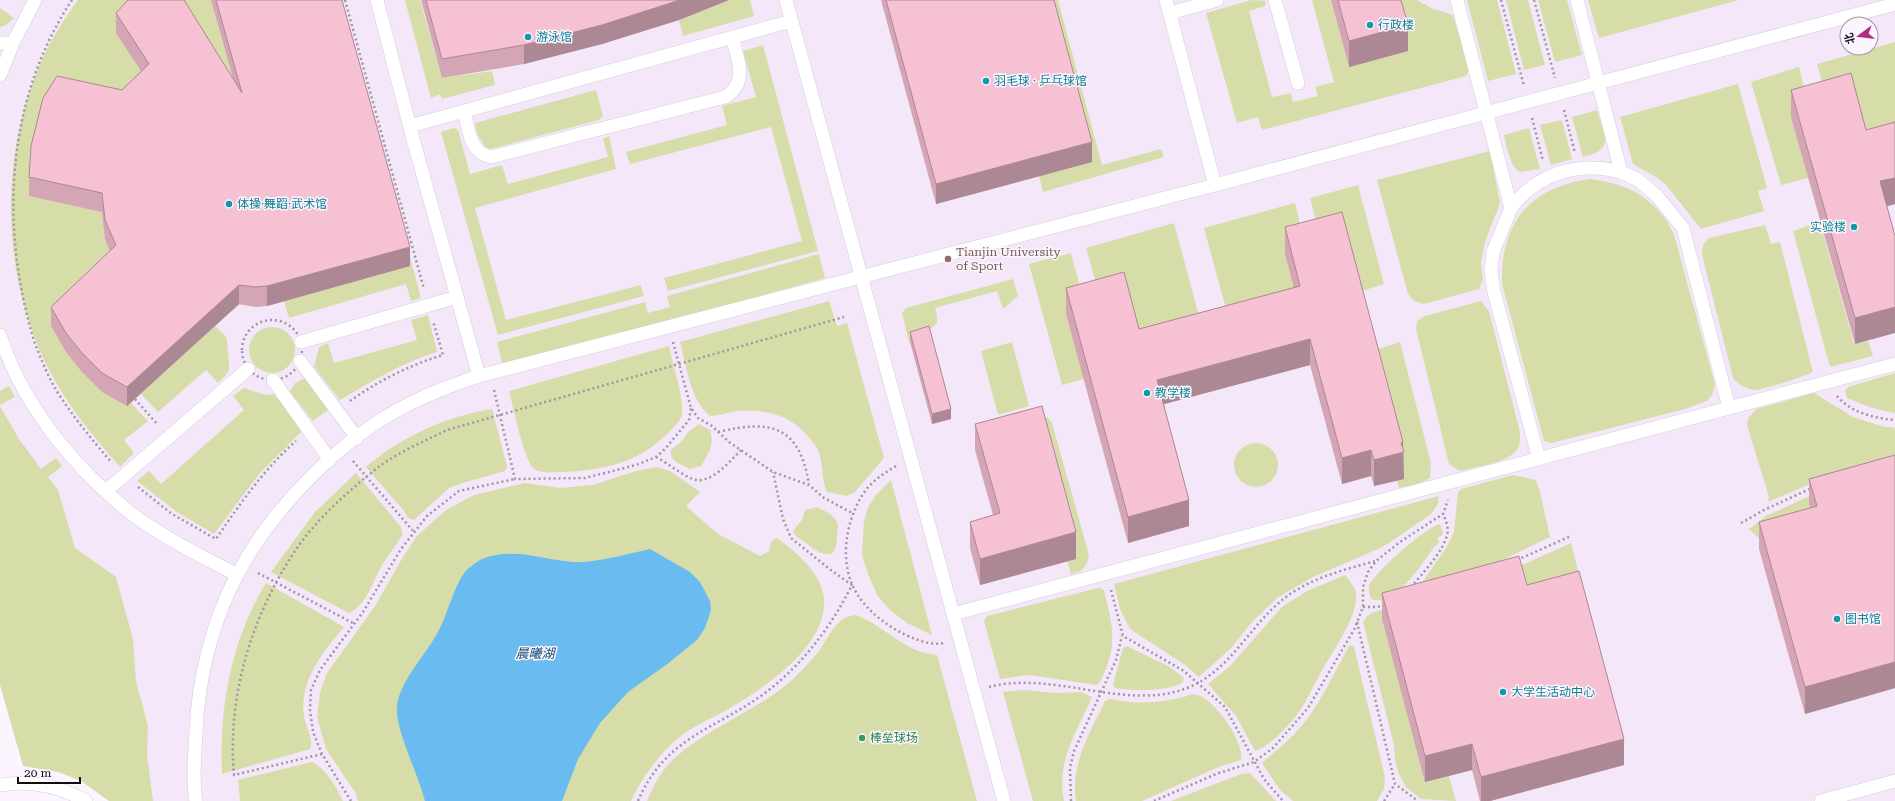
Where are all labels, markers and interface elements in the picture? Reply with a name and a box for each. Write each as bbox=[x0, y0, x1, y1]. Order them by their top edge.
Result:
north arrow bbox=[1839, 16, 1879, 56]
place label: 行政楼 bbox=[1378, 18, 1414, 32]
marker: 行政楼 bbox=[1365, 20, 1375, 30]
place label: 游泳馆 bbox=[536, 30, 572, 44]
text: 北 bbox=[1842, 31, 1858, 45]
marker: 游泳馆 bbox=[523, 32, 533, 42]
place label: 羽毛球 · 乒乓球馆 bbox=[994, 74, 1087, 88]
marker: 羽毛球 · 乒乓球馆 bbox=[981, 76, 991, 86]
place label: 体操·舞蹈·武术馆 bbox=[237, 197, 327, 211]
marker: 体操·舞蹈·武术馆 bbox=[224, 199, 234, 209]
place label: 实验楼 bbox=[1810, 220, 1846, 234]
marker: 实验楼 bbox=[1849, 222, 1859, 232]
place label: Tianjin University of Sport bbox=[956, 245, 1062, 273]
marker: Tianjin University of Sport bbox=[943, 254, 953, 264]
place label: 教学楼 bbox=[1155, 386, 1191, 400]
marker: 教学楼 bbox=[1142, 388, 1152, 398]
place label: 图书馆 bbox=[1845, 612, 1881, 626]
marker: 图书馆 bbox=[1832, 614, 1842, 624]
water label: 晨曦湖 bbox=[515, 646, 556, 661]
place label: 大学生活动中心 bbox=[1511, 685, 1595, 699]
marker: 大学生活动中心 bbox=[1498, 687, 1508, 697]
place label: 棒垒球场 bbox=[870, 731, 918, 745]
marker: 棒垒球场 bbox=[857, 733, 867, 743]
scale bar bbox=[18, 759, 80, 785]
text: 20 m bbox=[24, 766, 51, 780]

